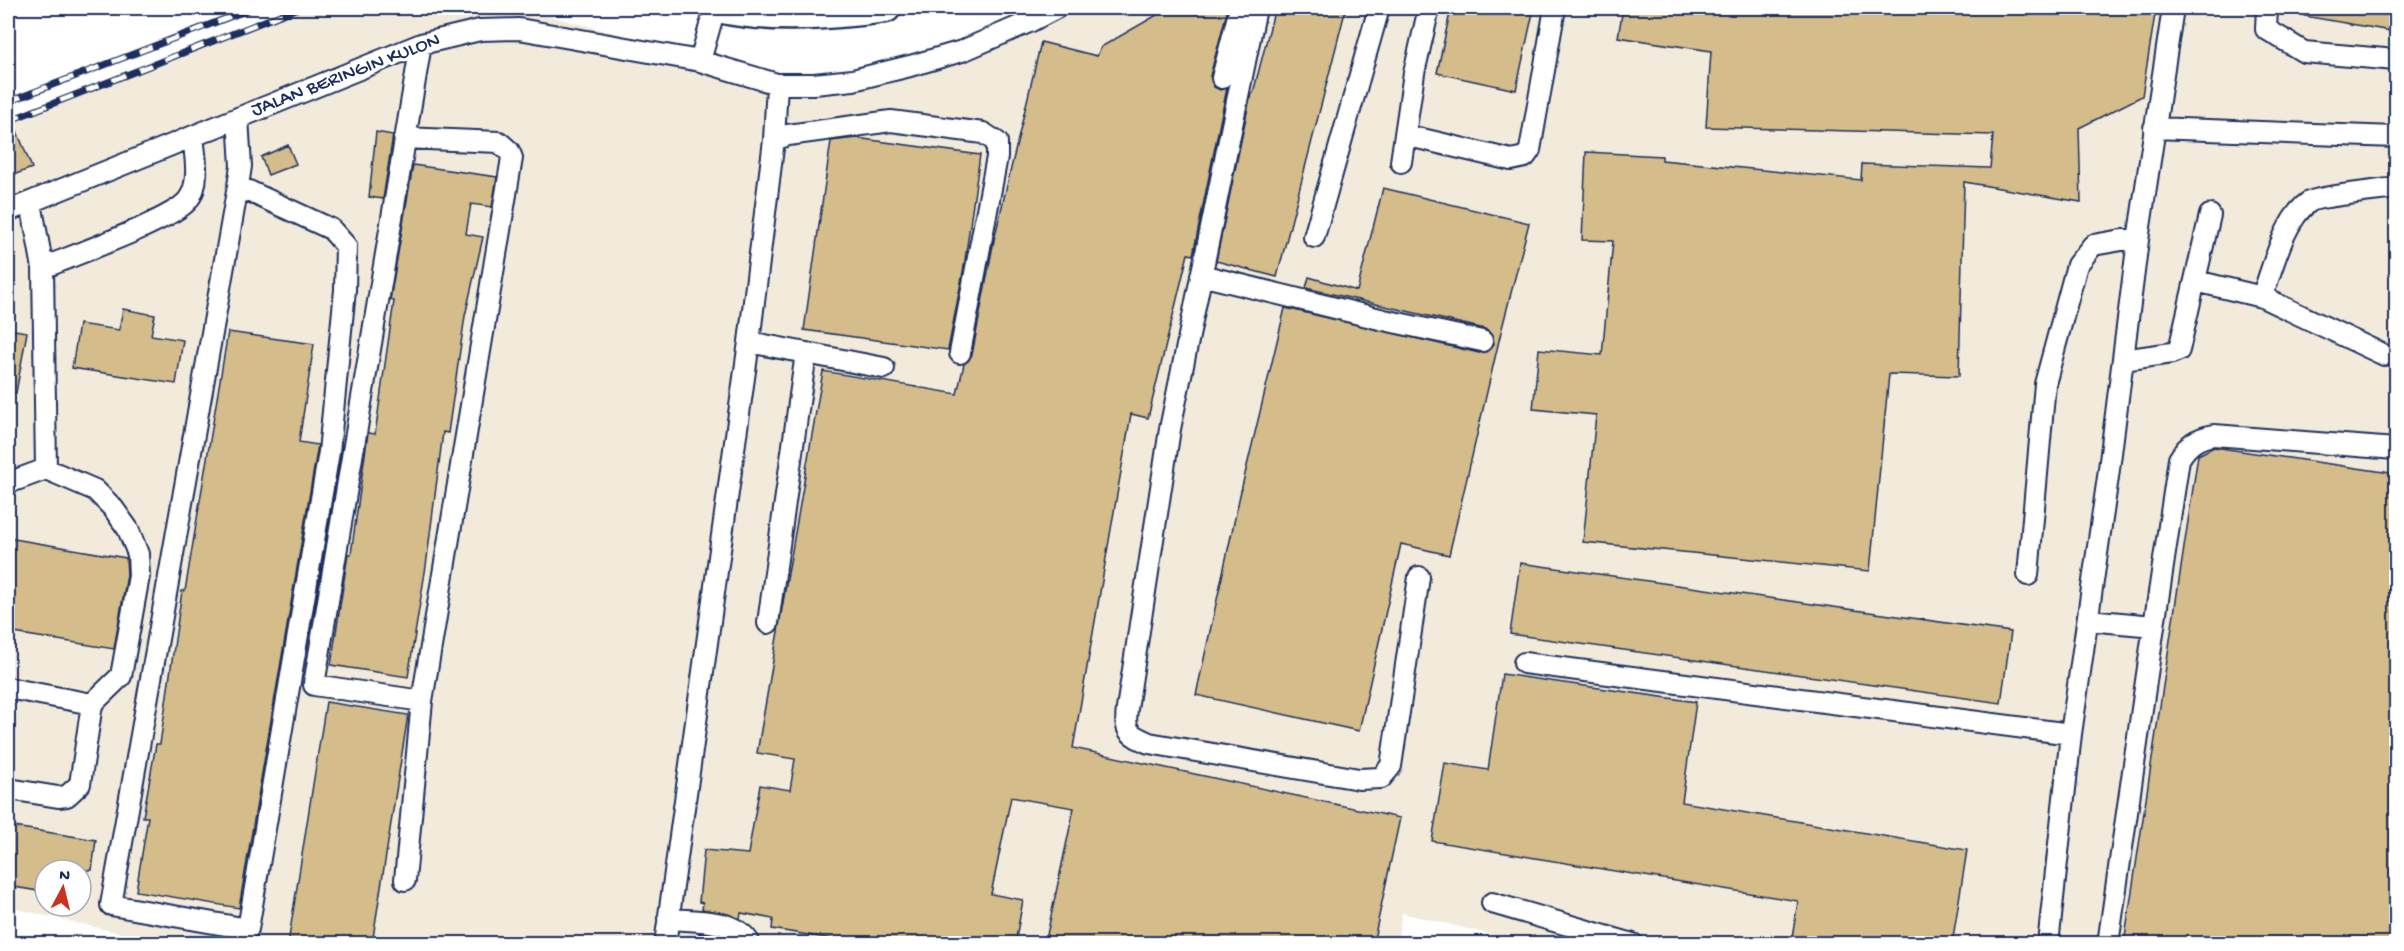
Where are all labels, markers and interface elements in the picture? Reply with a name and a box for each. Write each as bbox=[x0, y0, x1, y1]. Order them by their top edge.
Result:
street label: JALAN BERINGIN KULON bbox=[248, 29, 444, 123]
north arrow bbox=[33, 858, 93, 918]
text: N bbox=[58, 867, 71, 887]

